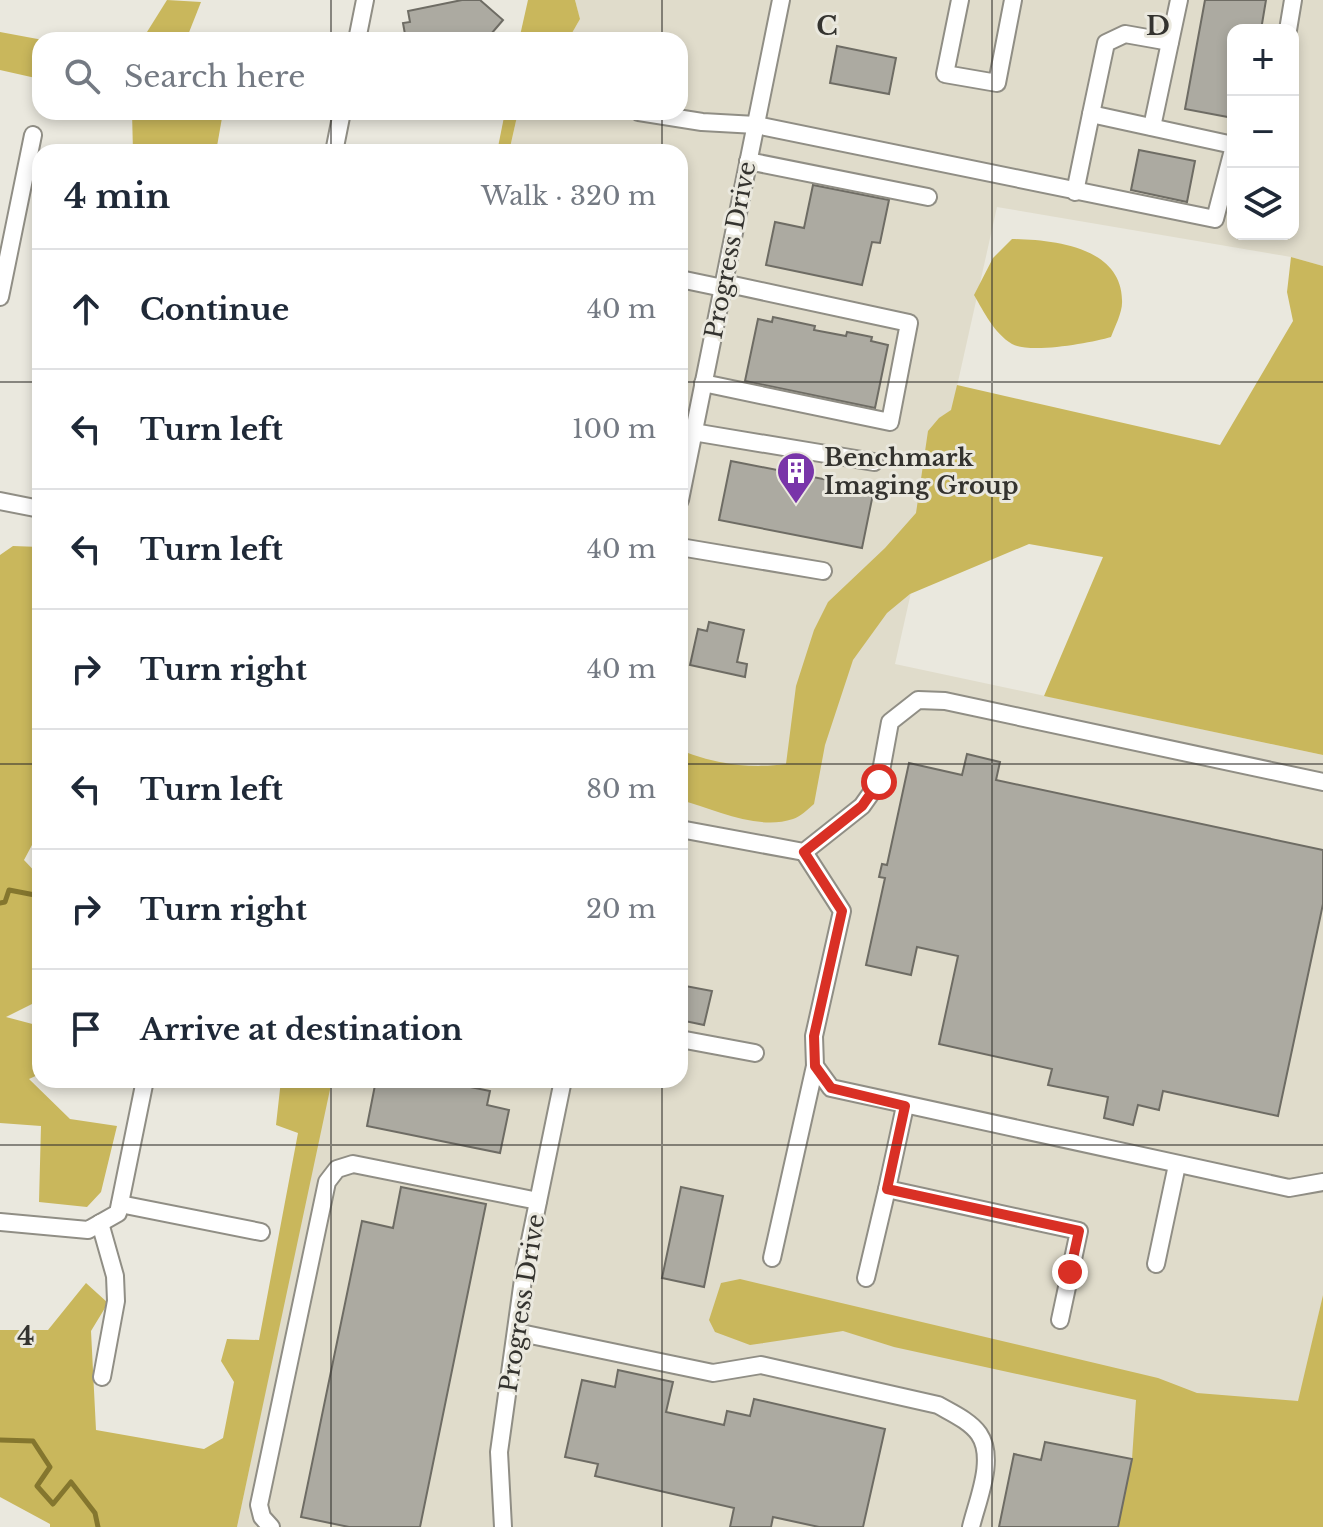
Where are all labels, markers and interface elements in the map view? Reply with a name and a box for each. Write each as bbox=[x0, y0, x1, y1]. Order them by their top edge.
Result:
text: C bbox=[816, 10, 838, 42]
text: D bbox=[1146, 10, 1170, 42]
map controls bbox=[1227, 24, 1299, 240]
button: + bbox=[1227, 24, 1299, 96]
search box bbox=[32, 32, 688, 120]
icon: search bbox=[60, 54, 104, 98]
text: Search here bbox=[124, 58, 305, 95]
button: − bbox=[1227, 96, 1299, 168]
street label: Progress Drive bbox=[699, 159, 761, 341]
button: layers bbox=[1227, 168, 1299, 240]
text: 4 min bbox=[64, 175, 170, 217]
text: Walk · 320 m bbox=[481, 180, 656, 212]
icon: ahead bbox=[64, 287, 108, 331]
text: Continue bbox=[140, 291, 289, 328]
text: 40 m bbox=[587, 293, 656, 325]
icon: left bbox=[64, 407, 108, 451]
text: Turn left bbox=[140, 411, 283, 448]
text: 100 m bbox=[572, 413, 656, 445]
place label: Benchmark Imaging Group bbox=[824, 443, 1019, 500]
building icon: Benchmark Imaging Group bbox=[775, 450, 817, 505]
icon: left bbox=[64, 527, 108, 571]
text: Turn left bbox=[140, 531, 283, 568]
text: 40 m bbox=[587, 533, 656, 565]
icon: right bbox=[64, 647, 108, 691]
text: Turn right bbox=[140, 651, 307, 688]
text: 40 m bbox=[587, 653, 656, 685]
route start bbox=[861, 764, 897, 800]
icon: left bbox=[64, 767, 108, 811]
text: Turn left bbox=[140, 771, 283, 808]
text: 80 m bbox=[586, 773, 656, 805]
icon: right bbox=[64, 887, 108, 931]
text: Turn right bbox=[140, 891, 307, 928]
text: 20 m bbox=[586, 893, 656, 925]
icon: arrive bbox=[64, 1007, 108, 1051]
text: Arrive at destination bbox=[140, 1011, 463, 1048]
street label: Progress Drive bbox=[494, 1212, 550, 1394]
route end bbox=[1052, 1254, 1088, 1290]
text: 4 bbox=[17, 1320, 35, 1352]

